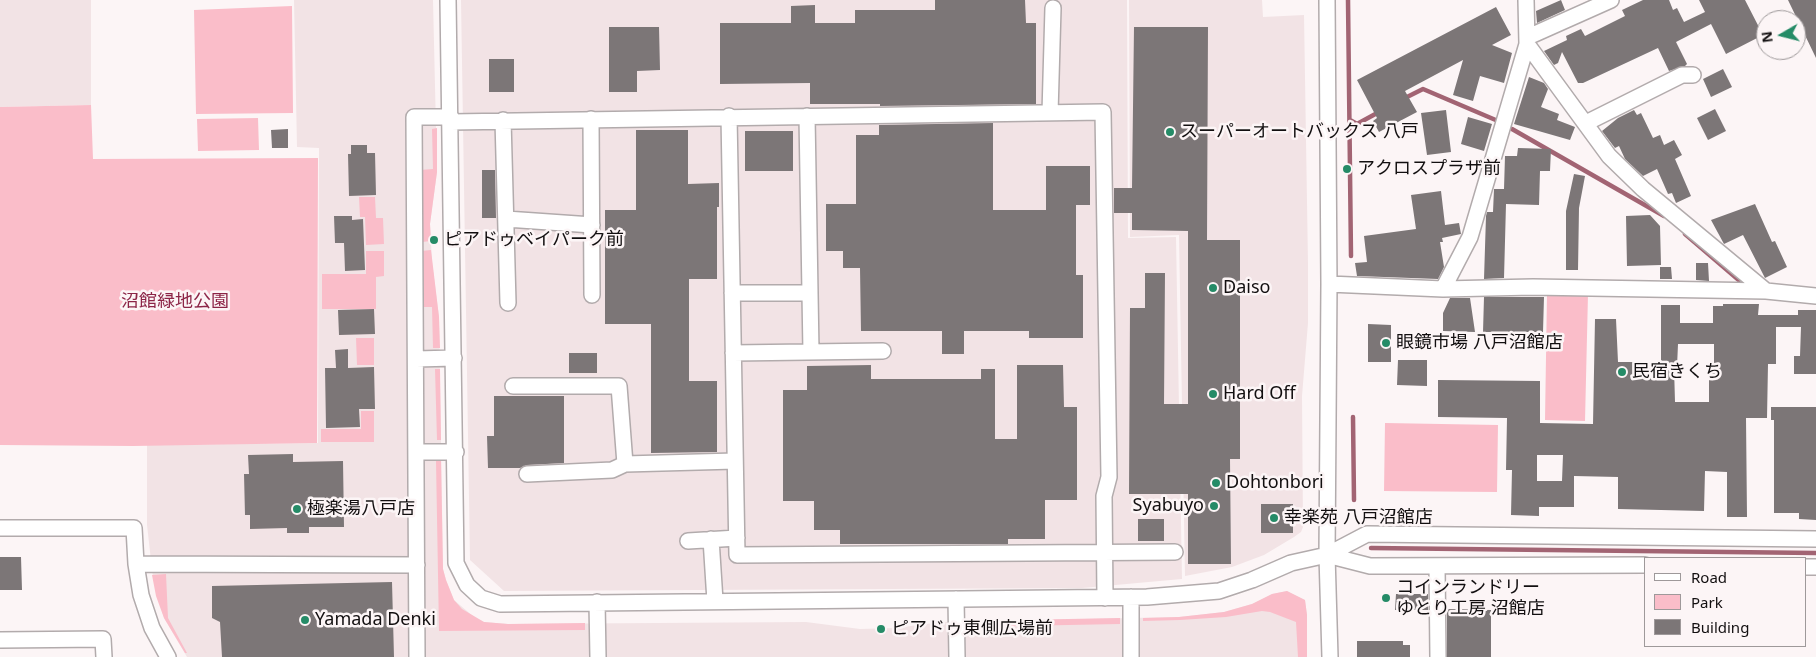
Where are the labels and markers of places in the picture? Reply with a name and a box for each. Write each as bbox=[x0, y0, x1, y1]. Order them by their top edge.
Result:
place label: スーパーオートバックス 八戸 bbox=[1180, 121, 1419, 143]
marker: スーパーオートバックス 八戸 bbox=[1164, 126, 1176, 138]
place label: アクロスプラザ前 bbox=[1357, 158, 1501, 180]
marker: アクロスプラザ前 bbox=[1341, 163, 1353, 175]
place label: ピアドゥベイパーク前 bbox=[444, 229, 624, 251]
marker: ピアドゥベイパーク前 bbox=[428, 234, 440, 246]
place label: Daiso bbox=[1223, 277, 1270, 299]
marker: Daiso bbox=[1207, 282, 1219, 294]
place label: 眼鏡市場 八戸沼館店 bbox=[1396, 332, 1563, 354]
marker: 眼鏡市場 八戸沼館店 bbox=[1380, 337, 1392, 349]
place label: 民宿きくち bbox=[1632, 361, 1722, 383]
marker: 民宿きくち bbox=[1616, 366, 1628, 378]
place label: Hard Off bbox=[1223, 383, 1296, 405]
marker: Hard Off bbox=[1207, 388, 1219, 400]
place label: Dohtonbori bbox=[1226, 472, 1324, 494]
marker: Dohtonbori bbox=[1210, 477, 1222, 489]
place label: Syabuyo bbox=[1133, 495, 1204, 517]
place label: 極楽湯八戸店 bbox=[307, 498, 415, 520]
marker: Syabuyo bbox=[1208, 500, 1220, 512]
marker: 極楽湯八戸店 bbox=[291, 503, 303, 515]
place label: 幸楽苑 八戸沼館店 bbox=[1284, 507, 1433, 529]
marker: 幸楽苑 八戸沼館店 bbox=[1268, 512, 1280, 524]
place label: コインランドリー ゆとり工房 沼館店 bbox=[1396, 577, 1545, 620]
marker: コインランドリー ゆとり工房 沼館店 bbox=[1380, 592, 1392, 604]
place label: Yamada Denki bbox=[315, 609, 436, 631]
marker: Yamada Denki bbox=[299, 614, 311, 626]
place label: ピアドゥ東側広場前 bbox=[891, 618, 1053, 640]
marker: ピアドゥ東側広場前 bbox=[875, 623, 887, 635]

